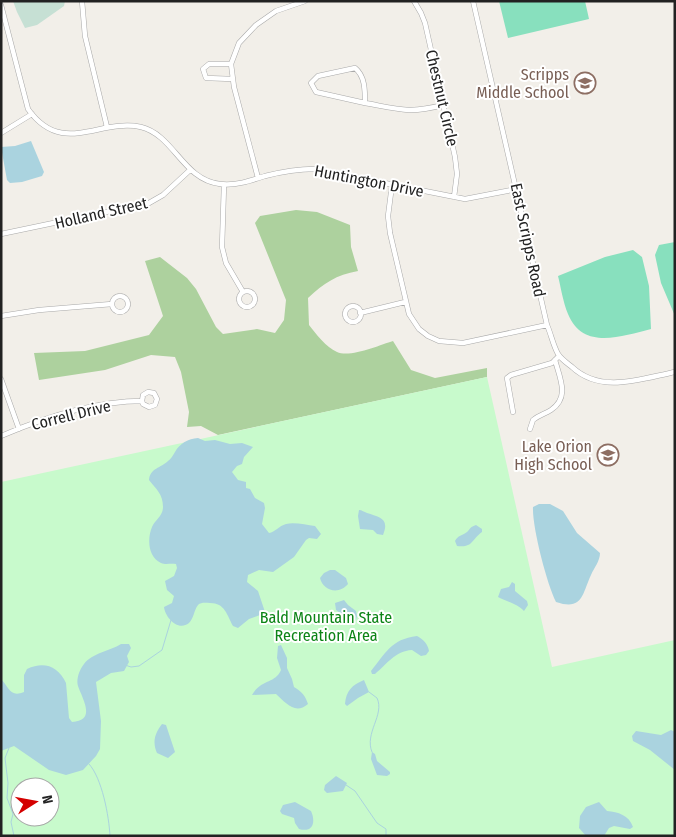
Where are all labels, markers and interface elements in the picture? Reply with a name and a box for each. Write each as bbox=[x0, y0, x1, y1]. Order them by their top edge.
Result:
street label: Chestnut Circle bbox=[422, 48, 462, 148]
place label: Scripps Middle School bbox=[476, 65, 569, 102]
school or university icon: Scripps Middle School bbox=[573, 71, 597, 95]
street label: Huntington Drive bbox=[313, 161, 425, 201]
street label: East Scripps Road bbox=[507, 181, 549, 299]
street label: Holland Street bbox=[53, 193, 150, 233]
street label: Correll Drive bbox=[29, 396, 113, 434]
place label: Lake Orion High School bbox=[514, 437, 592, 474]
school or university icon: Lake Orion High School bbox=[596, 443, 620, 467]
park label: Bald Mountain State Recreation Area bbox=[260, 608, 392, 645]
north arrow bbox=[10, 777, 60, 827]
text: N bbox=[38, 794, 56, 805]

